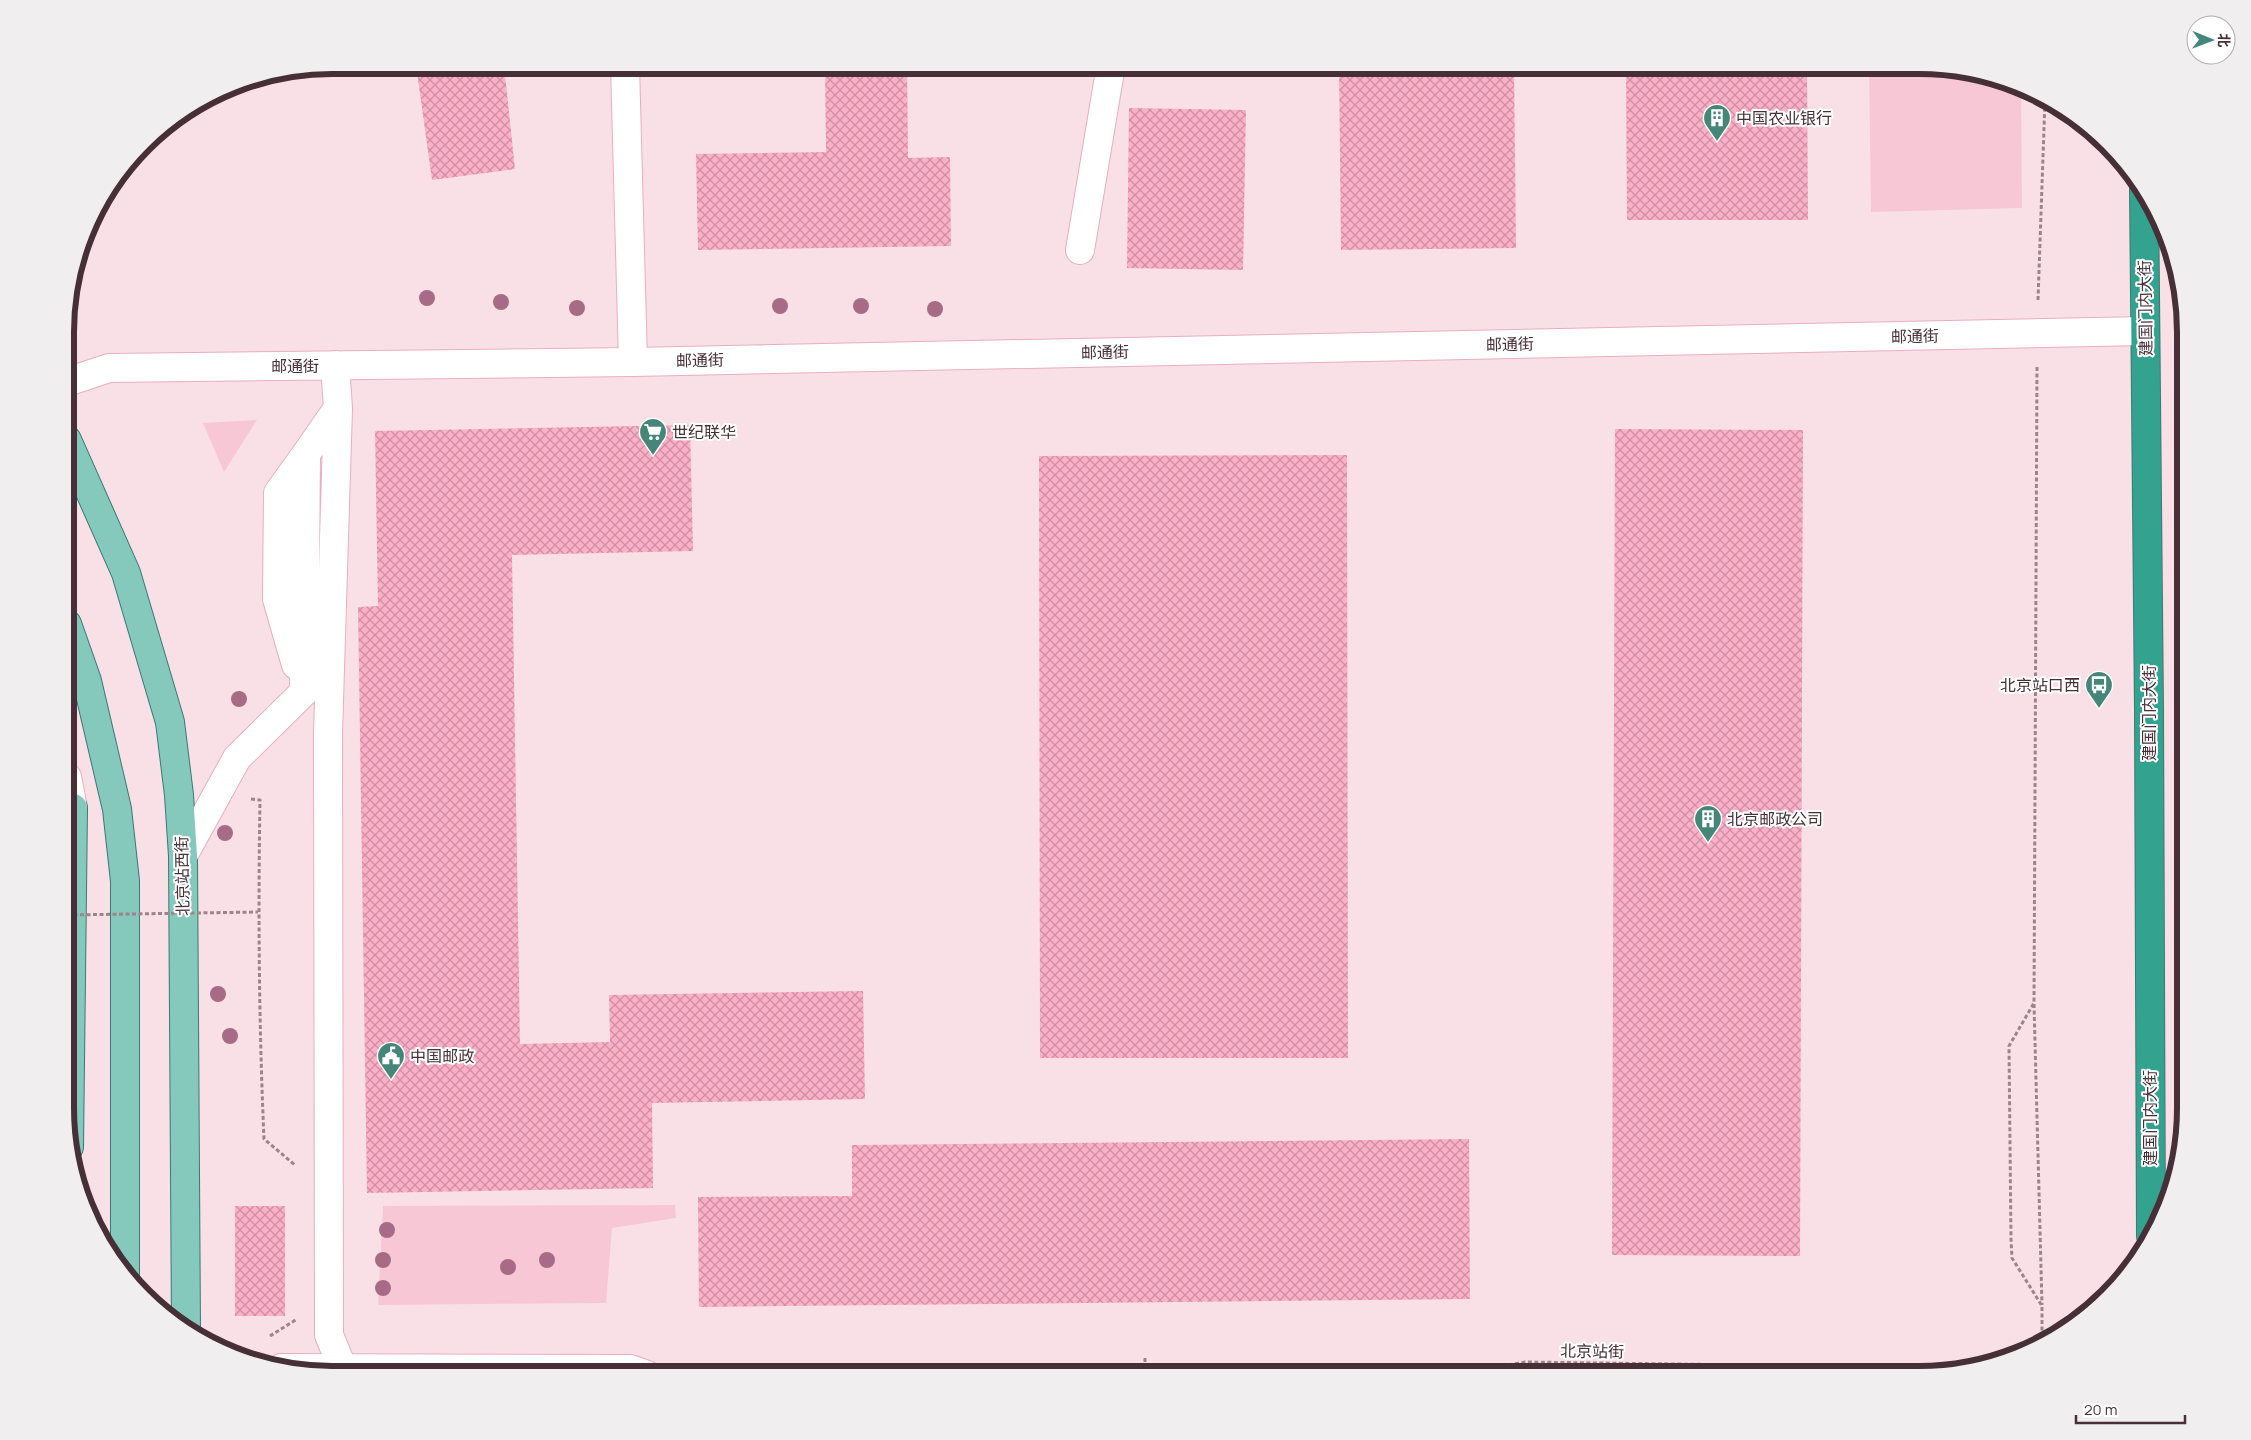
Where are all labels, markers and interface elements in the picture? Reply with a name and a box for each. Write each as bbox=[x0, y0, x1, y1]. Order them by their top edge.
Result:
north arrow bbox=[2186, 15, 2236, 65]
text: 北 bbox=[2215, 33, 2234, 47]
building icon: 中国农业银行 bbox=[1702, 103, 1732, 142]
place label: 中国农业银行 bbox=[1736, 107, 1832, 129]
street label: 建国门内大街 bbox=[2133, 260, 2157, 356]
street label: 邮通街 bbox=[1891, 325, 1939, 347]
street label: 邮通街 bbox=[1486, 333, 1534, 355]
street label: 邮通街 bbox=[1081, 341, 1129, 363]
street label: 邮通街 bbox=[676, 349, 724, 371]
street label: 邮通街 bbox=[271, 355, 319, 377]
supermarket icon: 世纪联华 bbox=[638, 417, 668, 456]
place label: 世纪联华 bbox=[672, 421, 736, 443]
street label: 建国门内大街 bbox=[2138, 665, 2160, 761]
bus stop icon: 北京站口西 bbox=[2084, 670, 2114, 709]
place label: 北京站口西 bbox=[2000, 674, 2080, 696]
building icon: 北京邮政公司 bbox=[1693, 804, 1723, 843]
place label: 北京邮政公司 bbox=[1727, 808, 1823, 830]
street label: 北京站西街 bbox=[170, 836, 194, 916]
public building icon: 中国邮政 bbox=[376, 1041, 406, 1080]
place label: 中国邮政 bbox=[410, 1045, 474, 1067]
street label: 建国门内大街 bbox=[2139, 1070, 2161, 1166]
street label: 北京站街 bbox=[1560, 1339, 1624, 1363]
scale bar bbox=[2076, 1392, 2185, 1424]
text: 20 m bbox=[2084, 1399, 2117, 1420]

